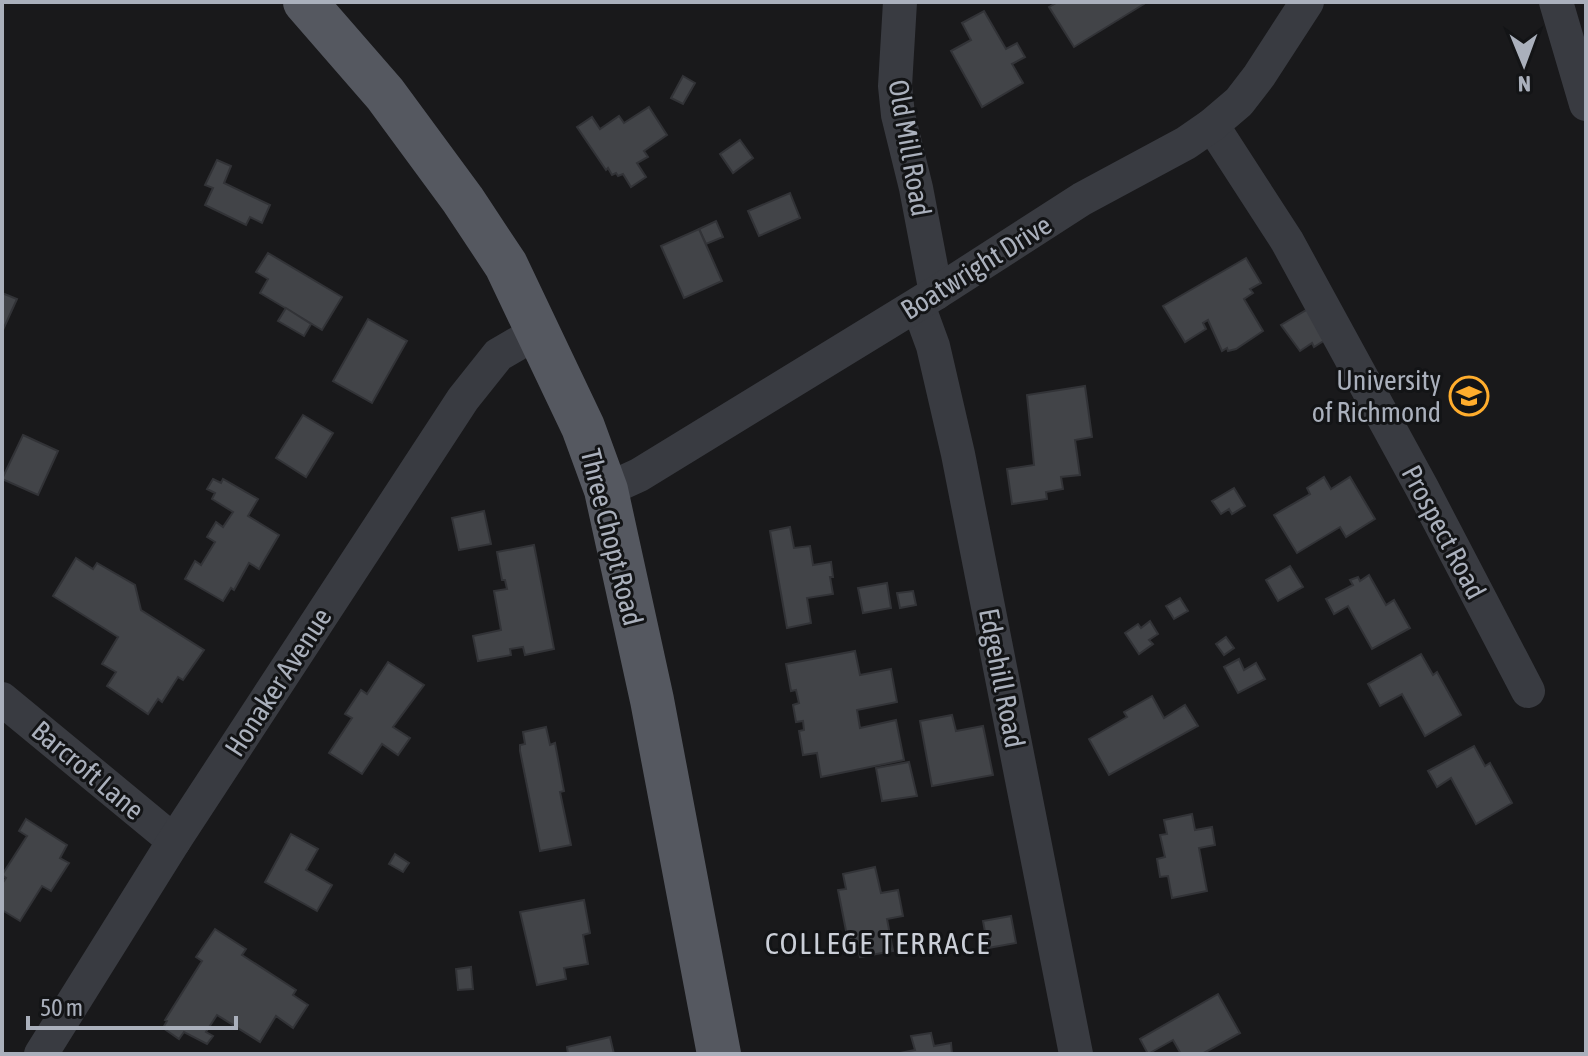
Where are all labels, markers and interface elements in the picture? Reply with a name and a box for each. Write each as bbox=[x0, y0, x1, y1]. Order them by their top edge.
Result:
north arrow bbox=[1484, 24, 1564, 104]
text: N bbox=[1518, 71, 1531, 97]
street label: Old Mill Road bbox=[882, 77, 938, 219]
street label: Boatwright Drive bbox=[895, 208, 1057, 326]
place label: University of Richmond bbox=[1312, 364, 1441, 428]
school or university icon: University of Richmond bbox=[1448, 375, 1490, 417]
street label: Three Chopt Road bbox=[575, 445, 649, 629]
street label: Prospect Road bbox=[1395, 460, 1493, 604]
street label: Honaker Avenue bbox=[218, 602, 338, 762]
street label: Edgehill Road bbox=[973, 605, 1031, 751]
street label: Barcroft Lane bbox=[26, 714, 150, 826]
district label: COLLEGE TERRACE bbox=[765, 926, 991, 960]
scale bar bbox=[28, 980, 236, 1030]
text: 50 m bbox=[40, 994, 83, 1021]

